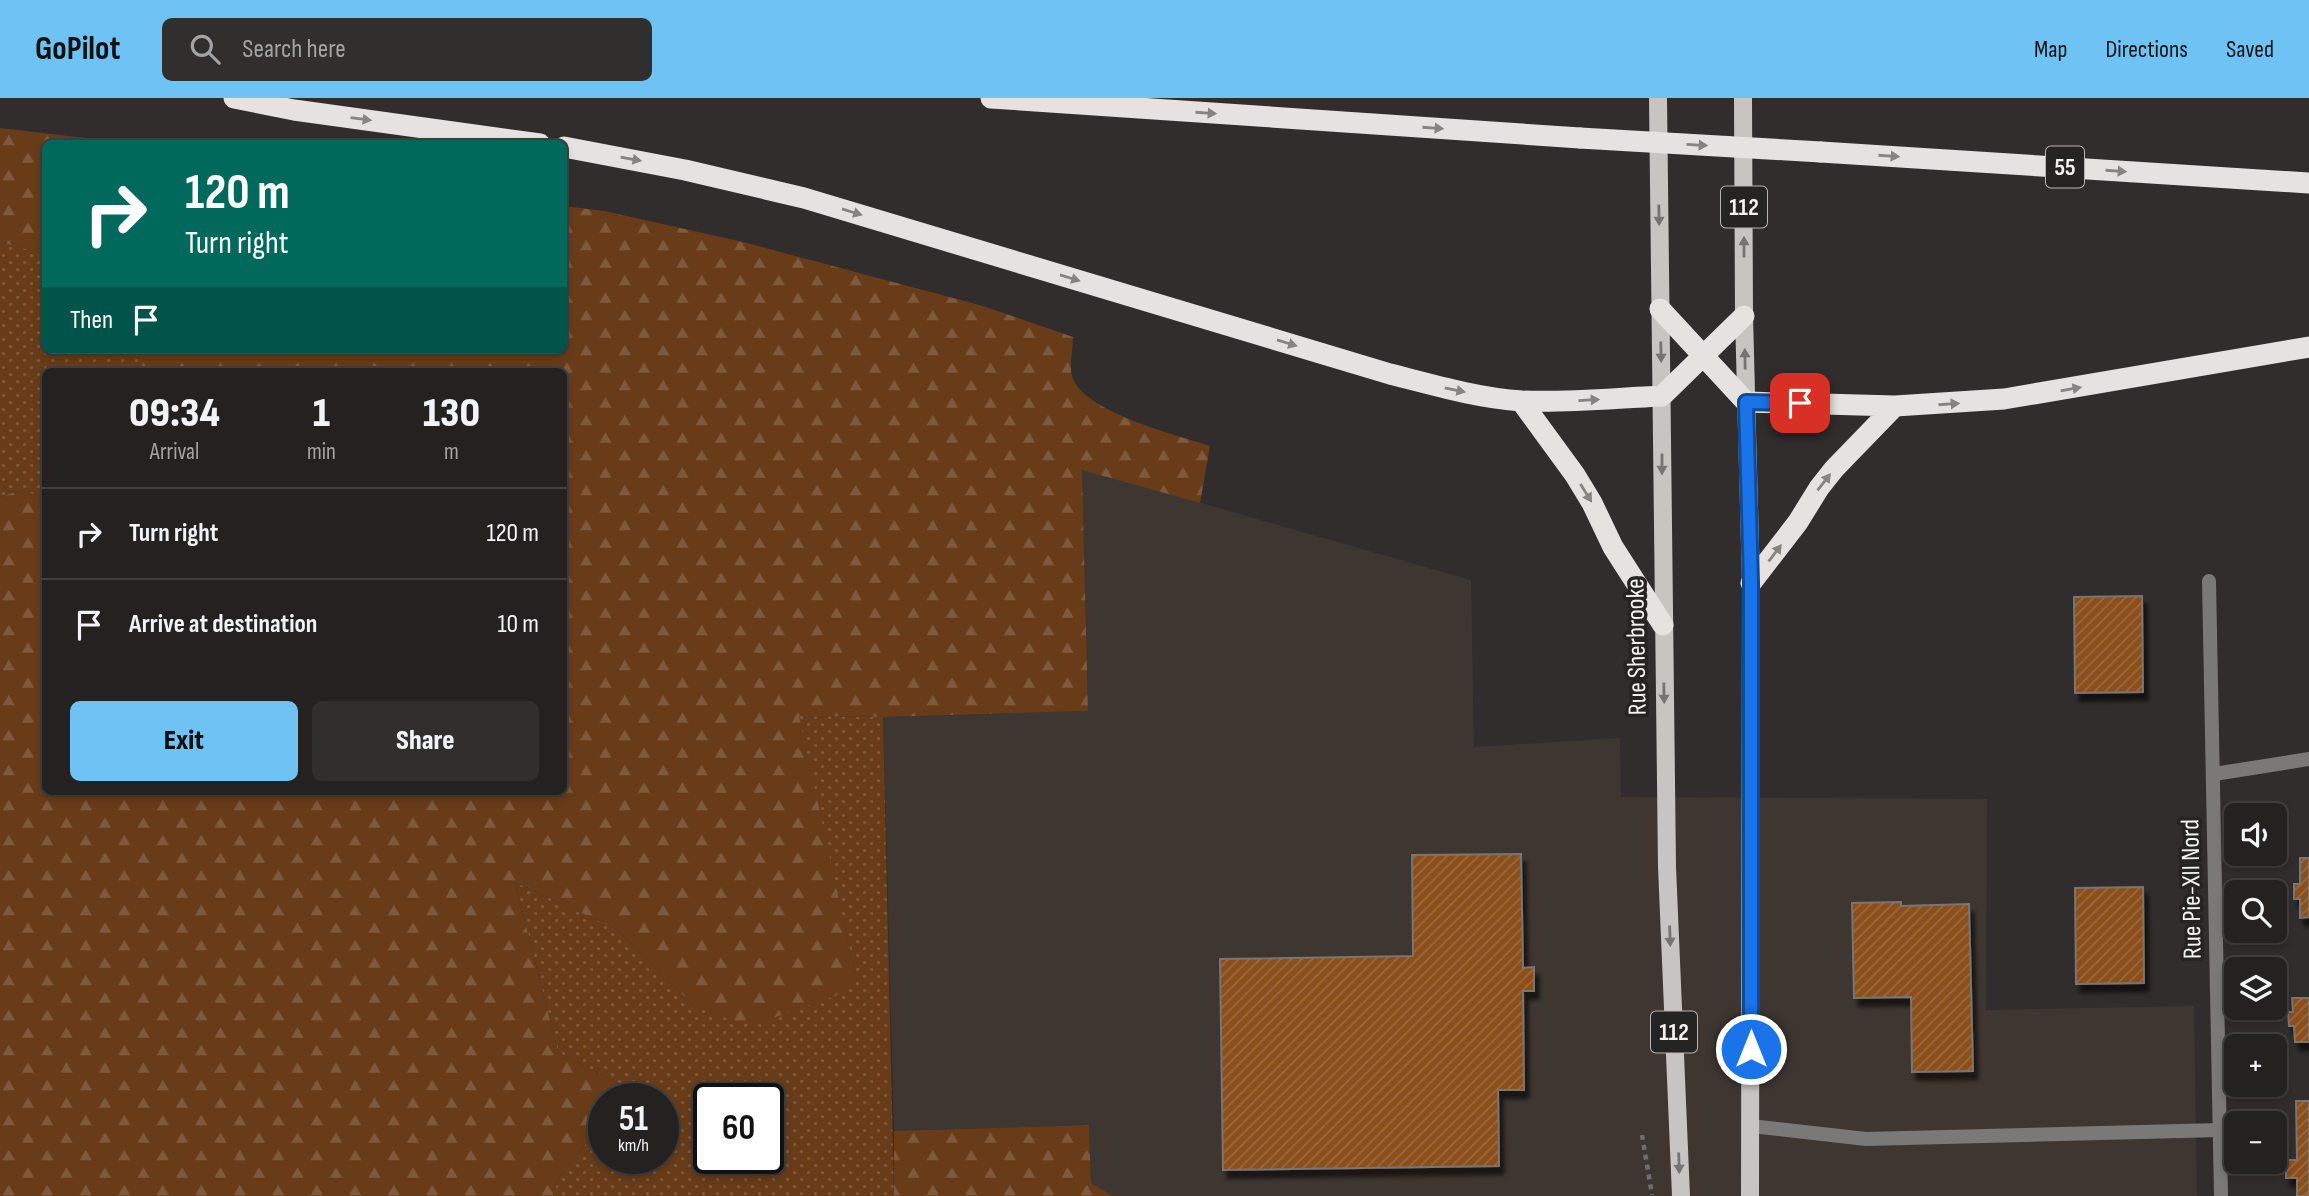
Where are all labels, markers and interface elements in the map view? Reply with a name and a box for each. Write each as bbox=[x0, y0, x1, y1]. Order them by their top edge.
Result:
search box bbox=[162, 18, 652, 81]
text: GoPilot bbox=[35, 29, 120, 69]
icon: search bbox=[186, 30, 224, 68]
text: Search here bbox=[242, 34, 346, 65]
text: Map bbox=[2034, 35, 2067, 64]
text: Directions bbox=[2105, 35, 2188, 64]
text: Saved bbox=[2226, 35, 2274, 64]
one-way arrow bbox=[1195, 107, 1217, 118]
one-way arrow bbox=[350, 113, 372, 124]
one-way arrow bbox=[1422, 123, 1444, 134]
one-way arrow bbox=[1686, 139, 1708, 150]
road number: 55 bbox=[2046, 146, 2084, 188]
one-way arrow bbox=[1879, 151, 1901, 162]
one-way arrow bbox=[620, 154, 642, 165]
text: 120 m bbox=[185, 164, 290, 223]
one-way arrow bbox=[2106, 165, 2128, 176]
icon: right bbox=[70, 168, 161, 259]
road number: 112 bbox=[1721, 186, 1767, 228]
one-way arrow bbox=[1653, 204, 1665, 226]
one-way arrow bbox=[841, 208, 862, 218]
text: Turn right bbox=[185, 224, 289, 263]
one-way arrow bbox=[1738, 236, 1750, 258]
one-way arrow bbox=[1059, 273, 1080, 283]
icon: arrive bbox=[127, 301, 165, 339]
text: Then bbox=[70, 305, 113, 336]
one-way arrow bbox=[1277, 339, 1298, 349]
one-way arrow bbox=[1655, 342, 1667, 364]
one-way arrow bbox=[1740, 347, 1751, 369]
pin bbox=[1770, 373, 1830, 433]
one-way arrow bbox=[2060, 383, 2082, 394]
one-way arrow bbox=[1444, 384, 1466, 395]
icon: arrive bbox=[1781, 384, 1819, 422]
text: 09:34 bbox=[129, 388, 220, 439]
text: 1 bbox=[313, 388, 330, 439]
text: 130 bbox=[423, 388, 480, 439]
one-way arrow bbox=[1578, 395, 1600, 406]
one-way arrow bbox=[1939, 398, 1961, 409]
text: Arrival bbox=[150, 438, 199, 466]
text: min bbox=[307, 438, 336, 466]
text: m bbox=[444, 438, 459, 466]
one-way arrow bbox=[1656, 453, 1668, 475]
one-way arrow bbox=[1817, 473, 1832, 491]
one-way arrow bbox=[1579, 483, 1592, 502]
icon: right bbox=[70, 515, 108, 553]
text: Turn right bbox=[129, 518, 218, 549]
text: 120 m bbox=[486, 518, 539, 549]
one-way arrow bbox=[1767, 544, 1782, 562]
street label: Rue Sherbrooke bbox=[1620, 578, 1654, 716]
icon: arrive bbox=[70, 606, 108, 644]
text: Arrive at destination bbox=[129, 609, 317, 640]
text: 10 m bbox=[497, 609, 539, 640]
one-way arrow bbox=[1658, 682, 1670, 704]
button: Exit bbox=[70, 701, 298, 781]
button: Share bbox=[312, 701, 539, 781]
map controls bbox=[2224, 803, 2287, 1174]
button: sound bbox=[2224, 803, 2287, 866]
street label: Rue Pie-XII Nord bbox=[2175, 819, 2209, 959]
button: search bbox=[2224, 880, 2287, 943]
one-way arrow bbox=[1664, 925, 1675, 947]
button: layers bbox=[2224, 957, 2287, 1020]
road number: 112 bbox=[1651, 1012, 1697, 1052]
position arrow bbox=[1714, 1012, 1788, 1086]
button: + bbox=[2224, 1034, 2287, 1097]
speed limit sign: 60 bbox=[693, 1083, 784, 1174]
text: 51 bbox=[619, 1098, 648, 1141]
button: − bbox=[2224, 1111, 2287, 1174]
text: km/h bbox=[618, 1135, 649, 1156]
one-way arrow bbox=[1674, 1152, 1685, 1174]

